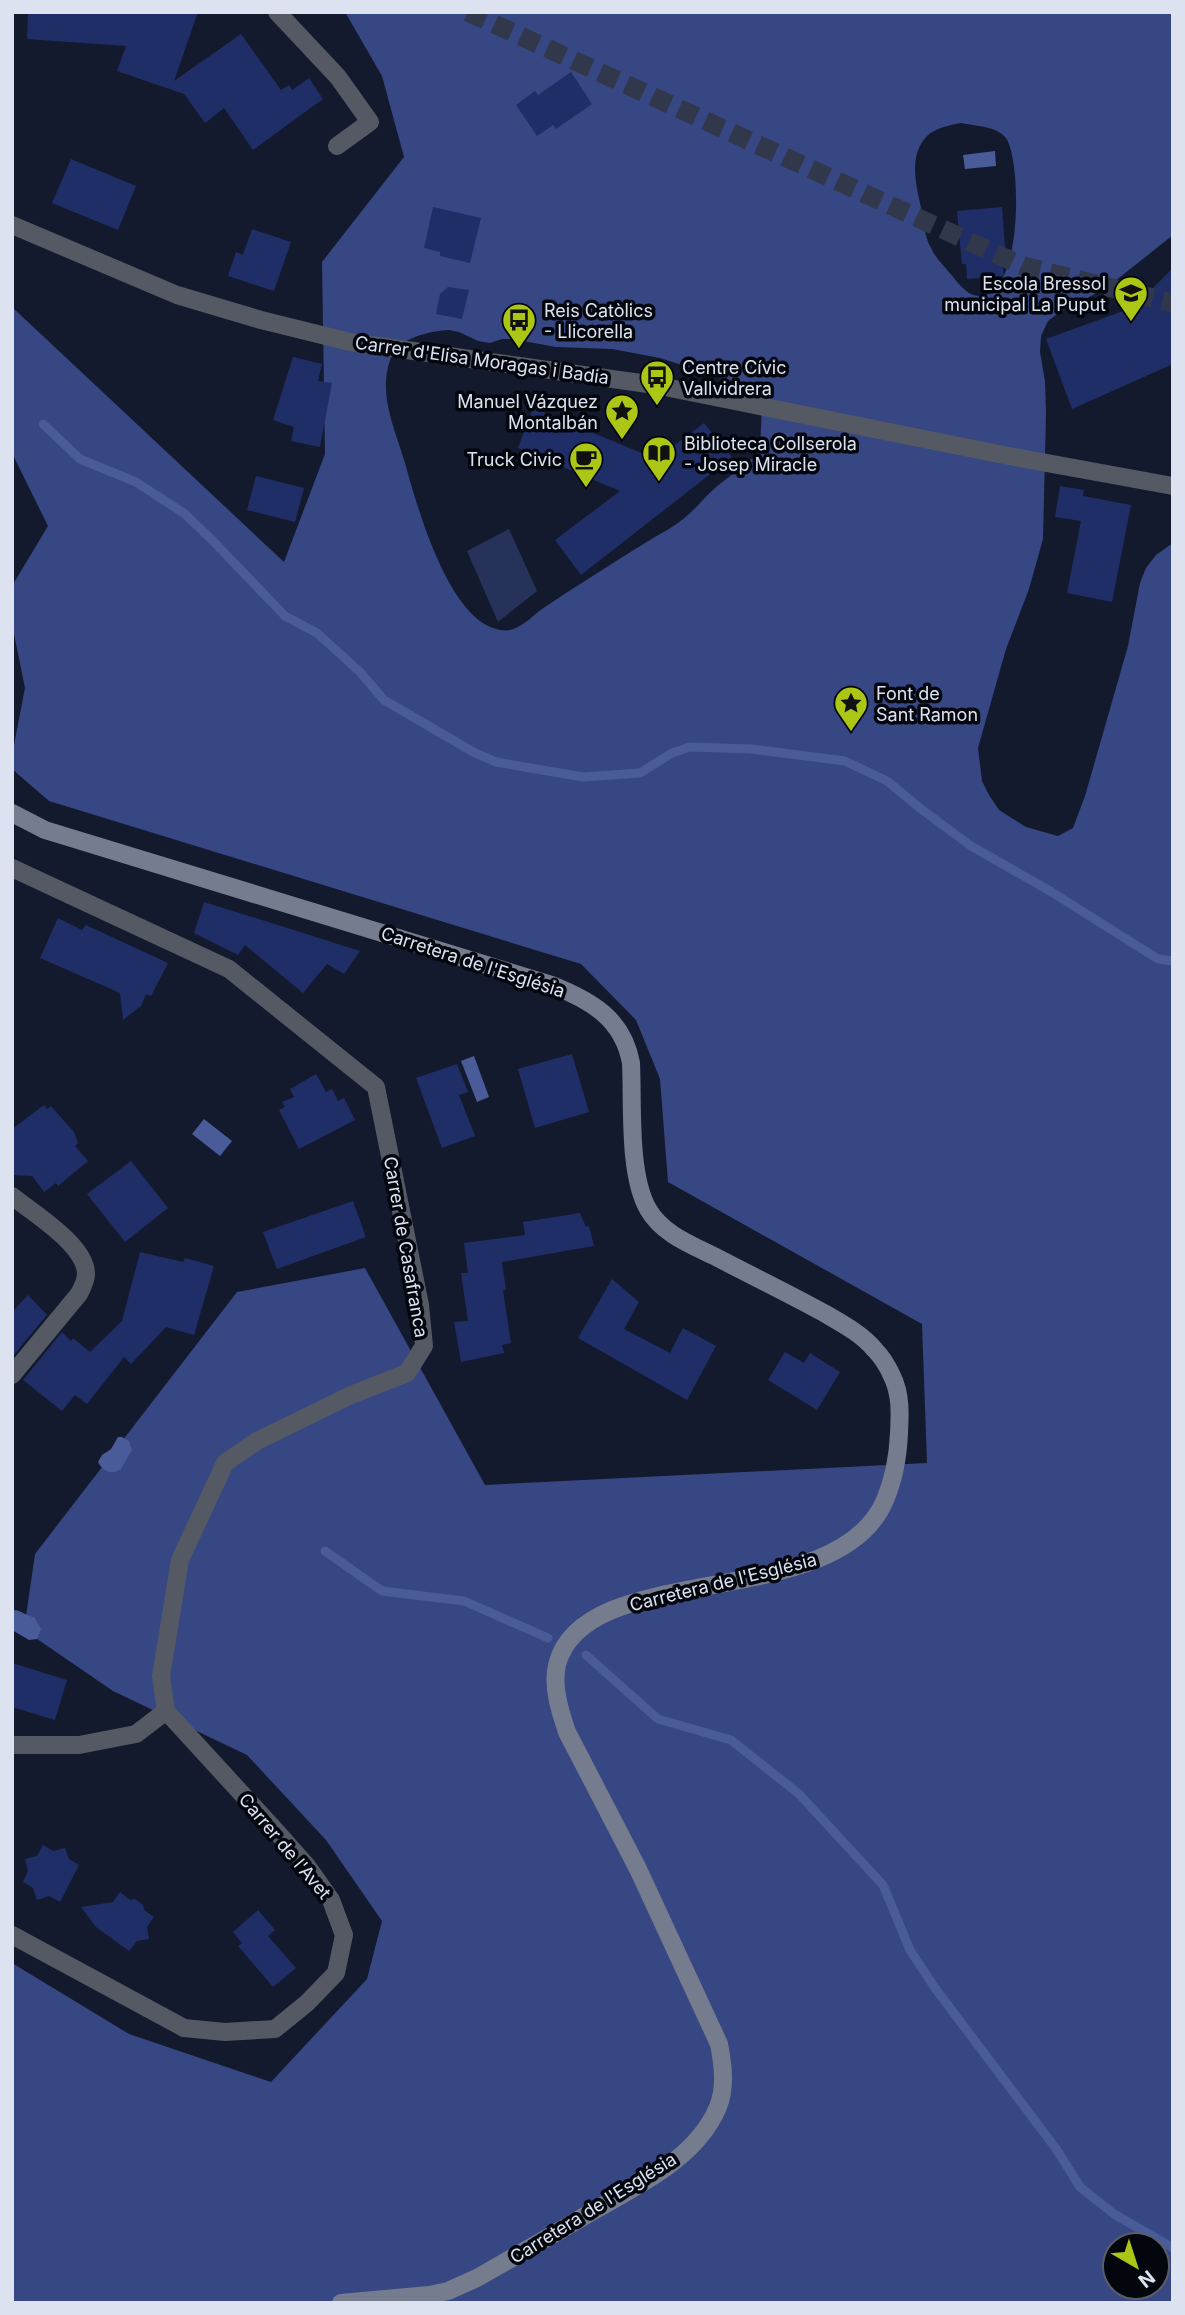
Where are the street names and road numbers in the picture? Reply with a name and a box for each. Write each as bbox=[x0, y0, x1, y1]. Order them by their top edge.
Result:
street label: Carrer d'Elisa Moragas i Badia bbox=[354, 332, 610, 388]
street label: Carretera de l'Església bbox=[378, 922, 568, 1002]
street label: Carrer de Casafranca bbox=[380, 1155, 432, 1339]
street label: Carretera de l'Església bbox=[627, 1549, 819, 1615]
street label: Carrer de l'Avet bbox=[235, 1789, 335, 1903]
street label: Carretera de l'Església bbox=[506, 2148, 680, 2268]

